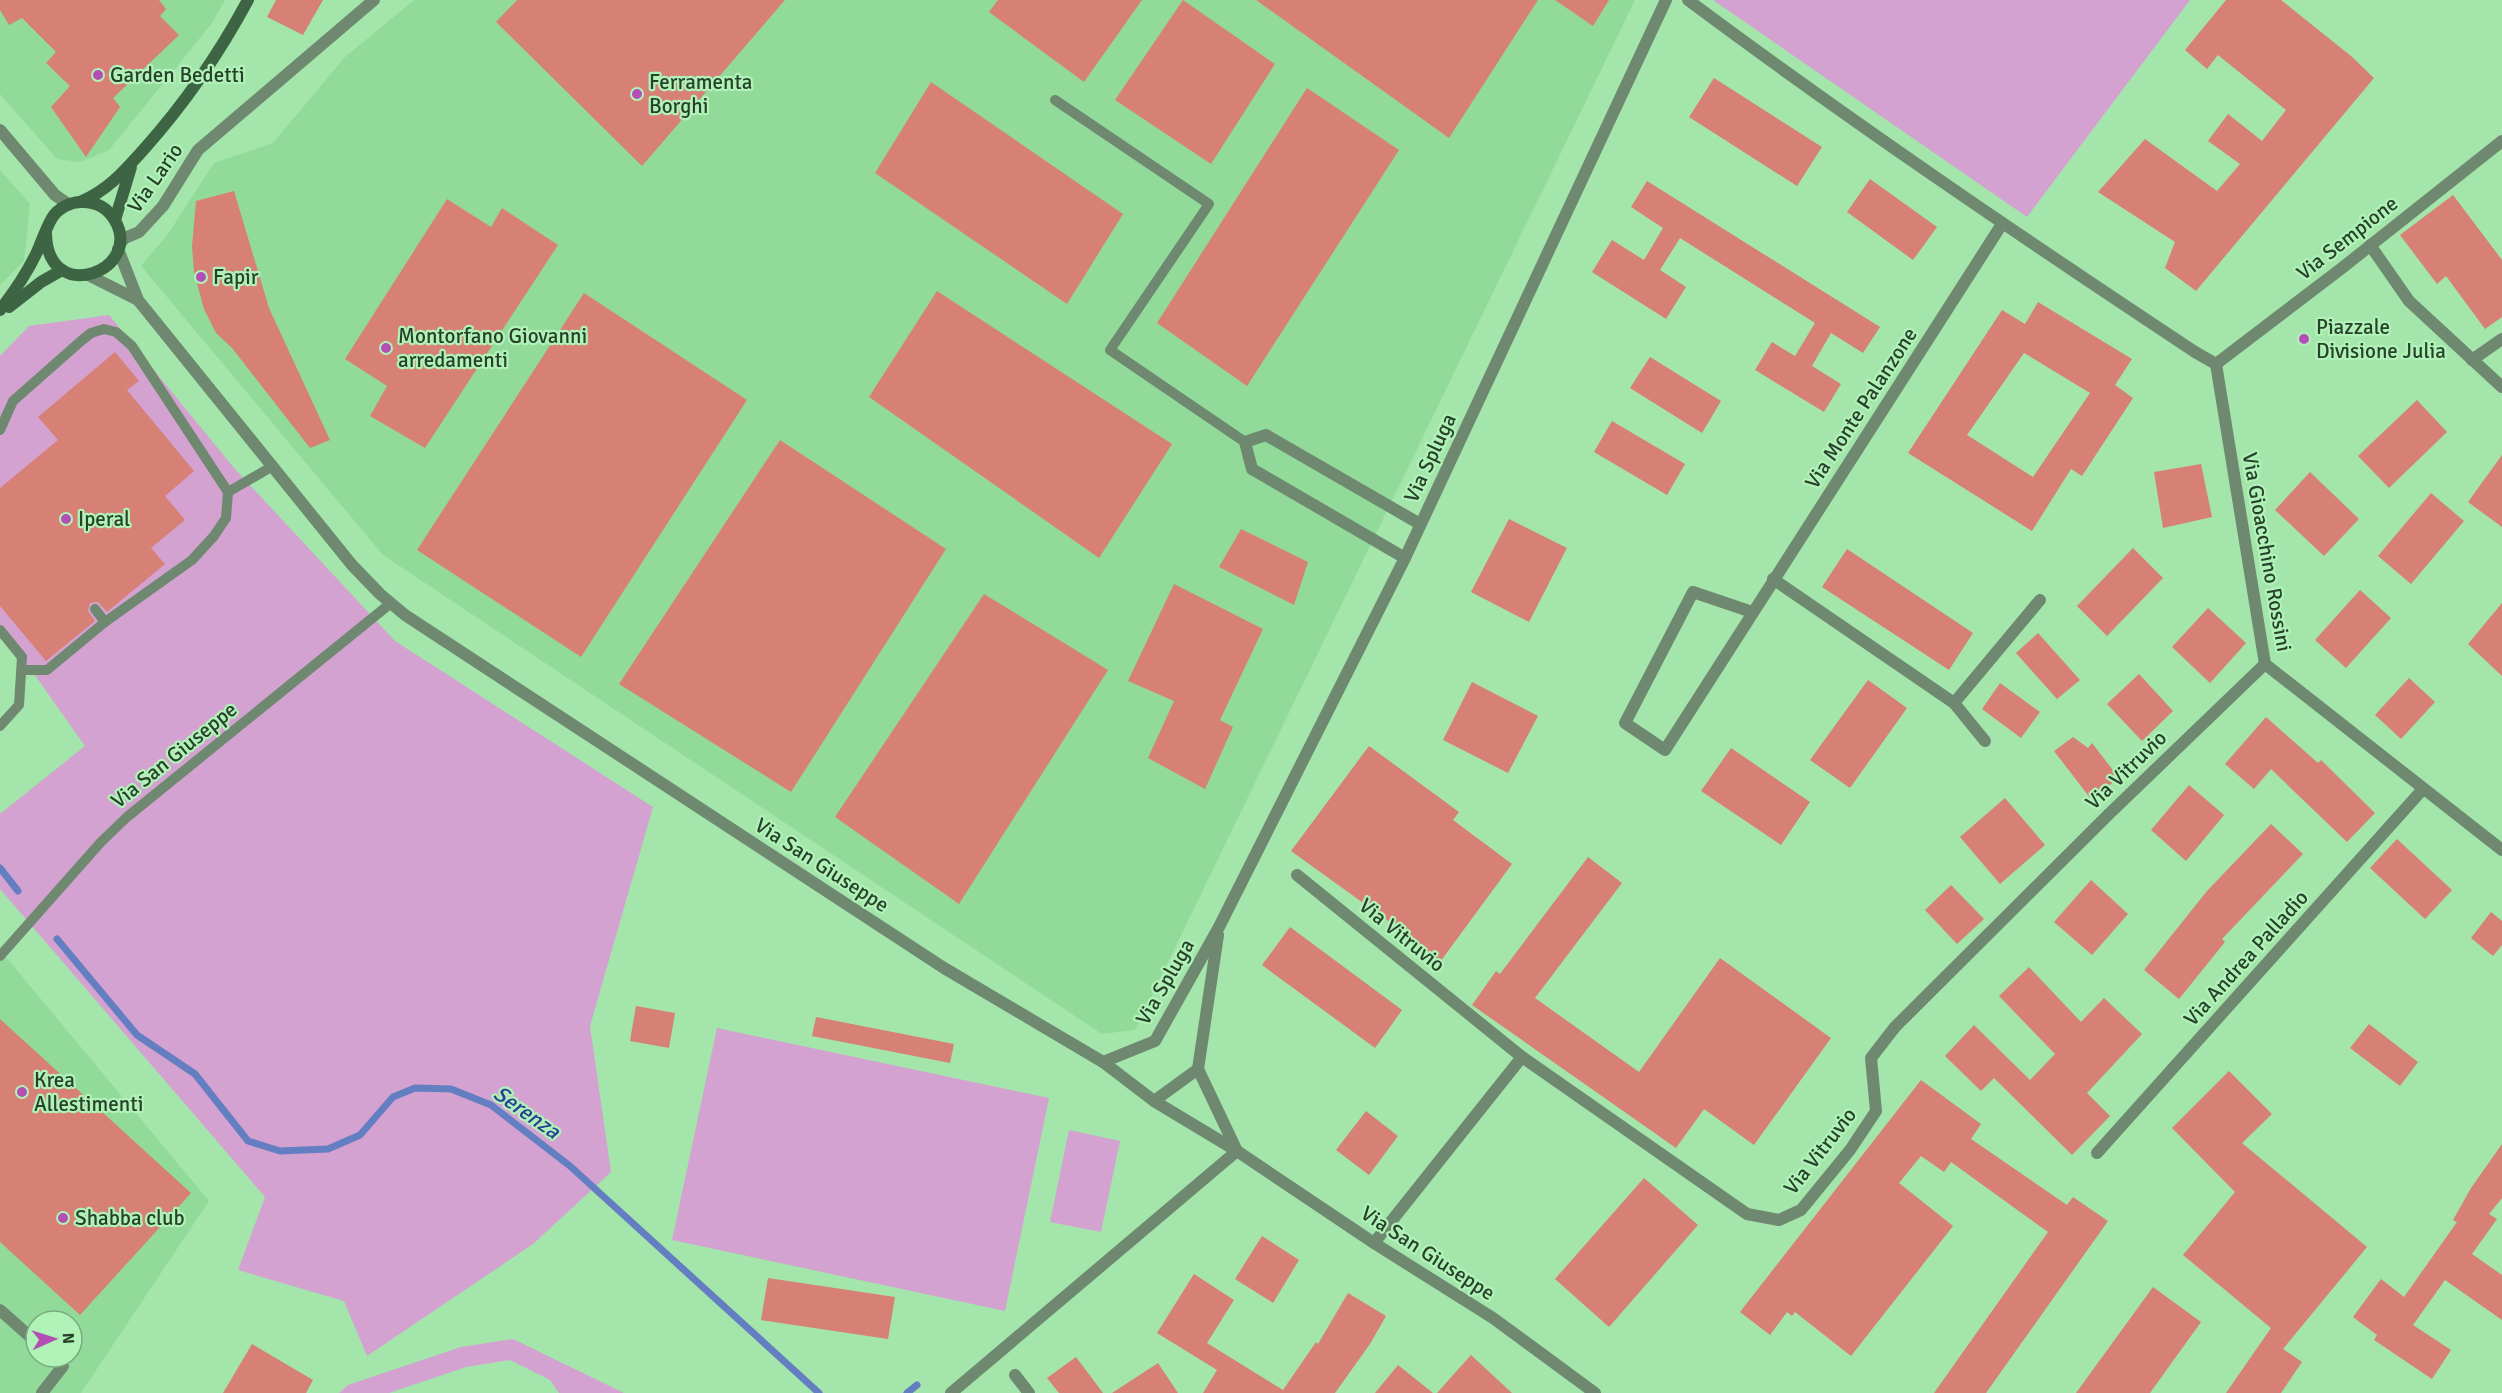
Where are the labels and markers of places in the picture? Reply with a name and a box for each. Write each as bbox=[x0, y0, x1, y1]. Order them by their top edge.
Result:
place label: Garden Bedetti bbox=[110, 62, 245, 88]
marker: Garden Bedetti bbox=[91, 68, 105, 82]
place label: Ferramenta Borghi bbox=[649, 69, 753, 119]
marker: Ferramenta Borghi bbox=[630, 87, 644, 101]
place label: Fapir bbox=[213, 264, 259, 290]
marker: Fapir bbox=[194, 270, 208, 284]
place label: Piazzale Divisione Julia bbox=[2316, 314, 2446, 364]
place label: Montorfano Giovanni arredamenti bbox=[398, 323, 587, 373]
marker: Piazzale Divisione Julia bbox=[2297, 332, 2311, 346]
marker: Montorfano Giovanni arredamenti bbox=[379, 341, 393, 355]
place label: Iperal bbox=[78, 506, 130, 532]
marker: Iperal bbox=[59, 512, 73, 526]
place label: Krea Allestimenti bbox=[34, 1067, 143, 1117]
marker: Krea Allestimenti bbox=[15, 1085, 29, 1099]
place label: Shabba club bbox=[75, 1205, 185, 1231]
marker: Shabba club bbox=[56, 1211, 70, 1225]

